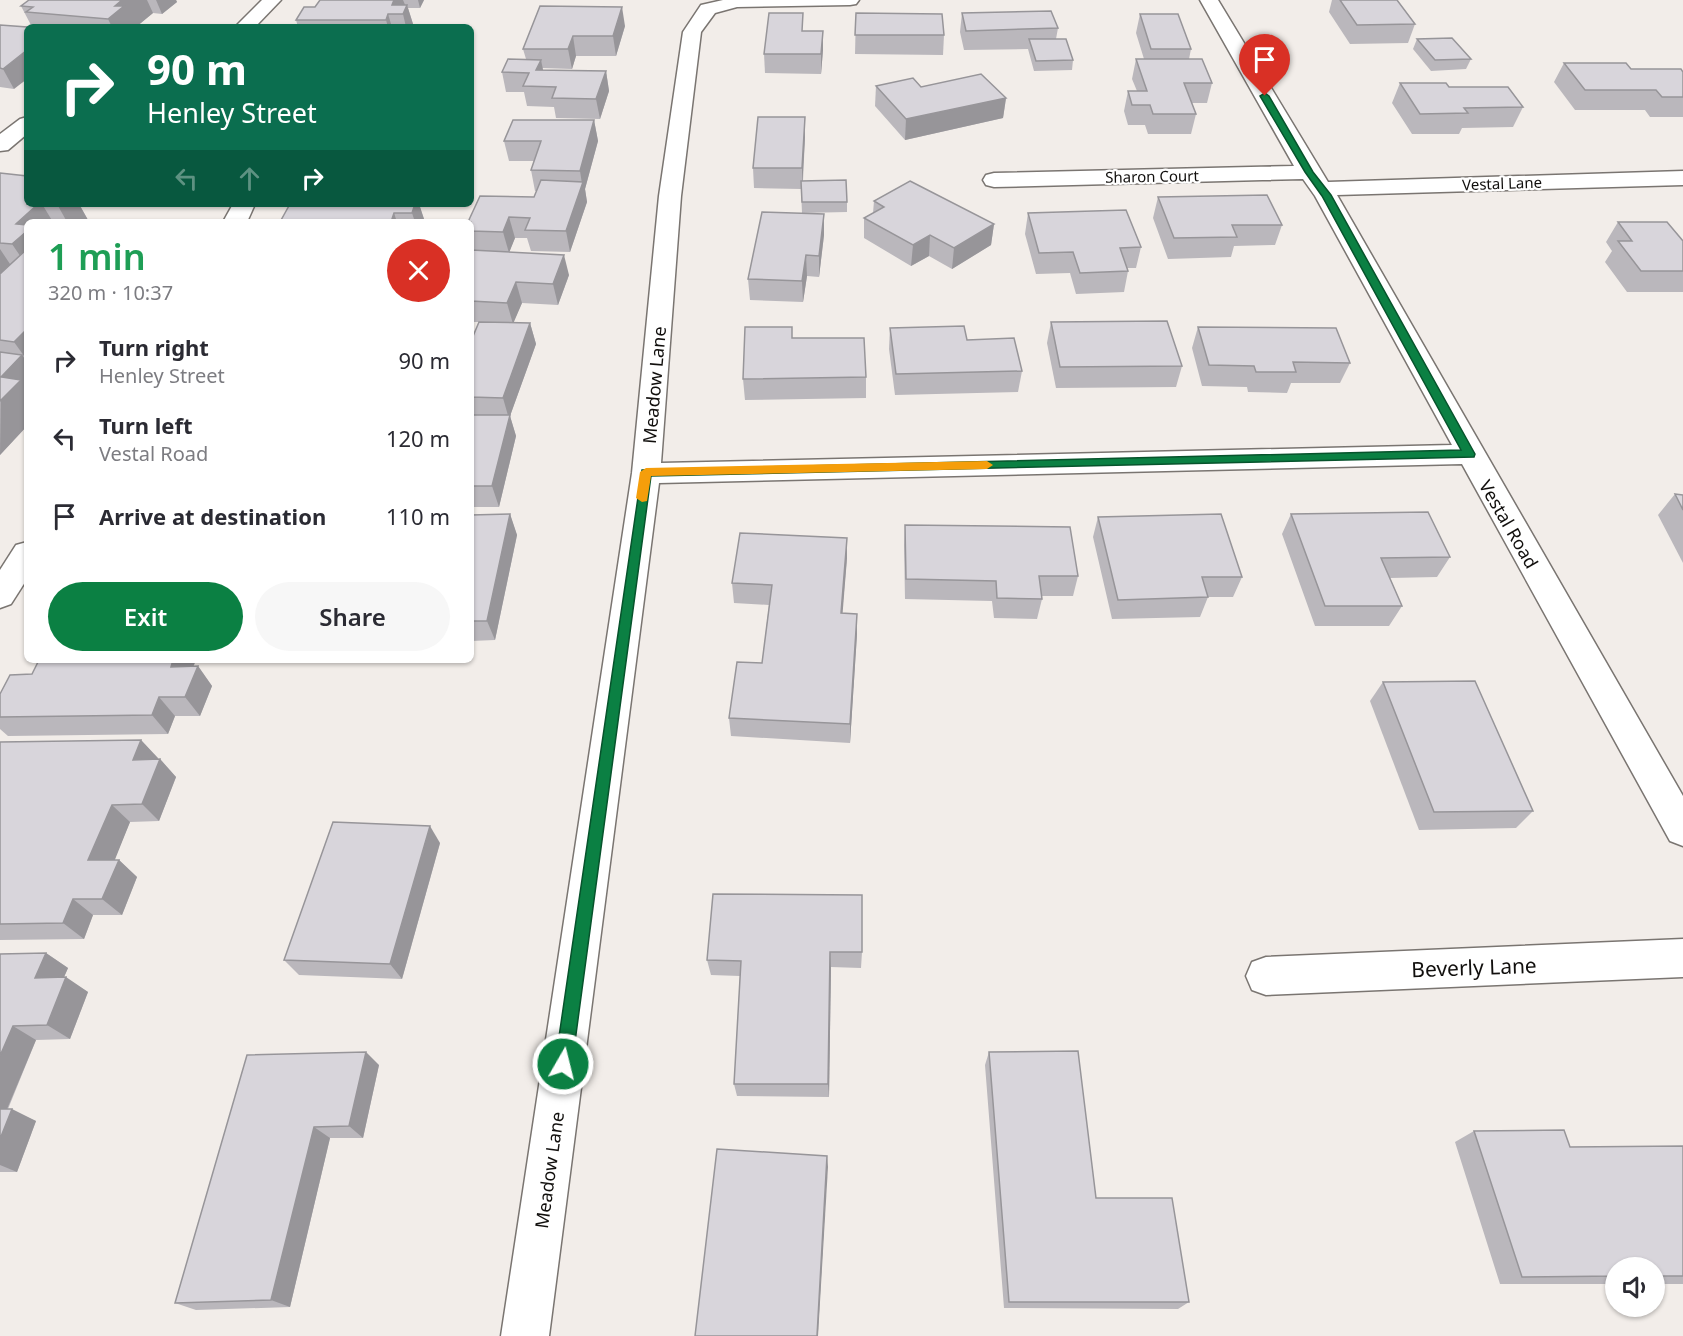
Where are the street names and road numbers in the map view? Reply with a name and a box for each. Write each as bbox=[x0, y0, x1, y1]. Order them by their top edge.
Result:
street label: Sharon Court bbox=[1105, 165, 1199, 187]
street label: Vestal Lane bbox=[1462, 172, 1542, 194]
street label: Meadow Lane bbox=[637, 325, 671, 445]
street label: Vestal Road bbox=[1474, 475, 1544, 573]
street label: Beverly Lane bbox=[1411, 951, 1537, 983]
street label: Meadow Lane bbox=[529, 1110, 569, 1230]

